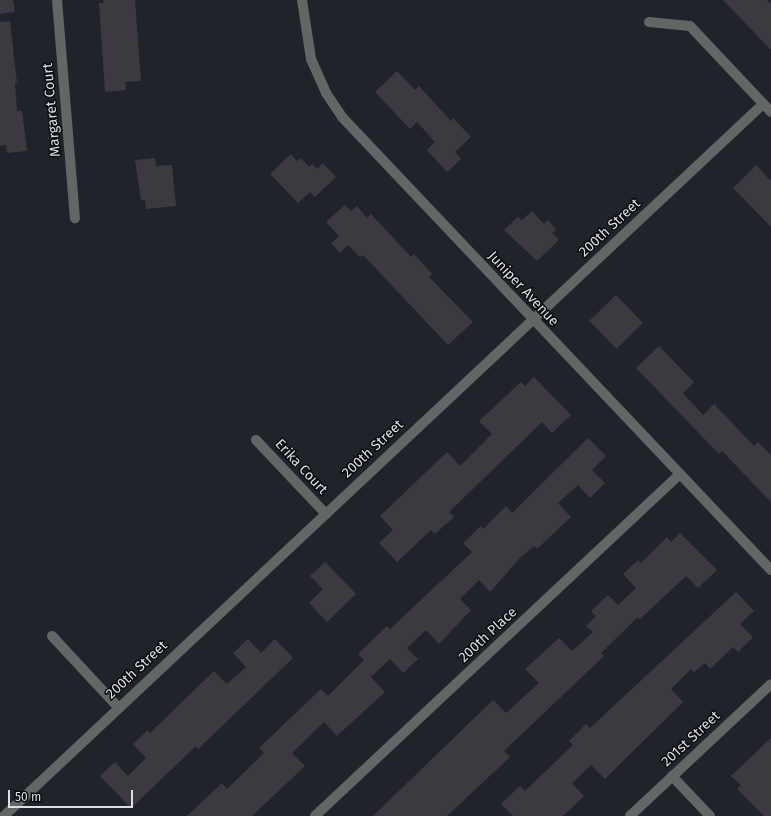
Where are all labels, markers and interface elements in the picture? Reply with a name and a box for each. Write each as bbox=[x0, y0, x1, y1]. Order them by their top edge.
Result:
street label: Margaret Court bbox=[40, 62, 64, 158]
street label: 200th Street bbox=[576, 195, 644, 261]
street label: Juniper Avenue bbox=[484, 248, 562, 330]
street label: 200th Street bbox=[339, 416, 407, 482]
street label: Erika Court bbox=[271, 436, 331, 498]
street label: 200th Place bbox=[456, 604, 520, 666]
street label: 200th Street bbox=[103, 637, 171, 703]
street label: 201st Street bbox=[658, 708, 724, 770]
scale bar bbox=[10, 782, 135, 808]
text: 50 m bbox=[15, 790, 41, 804]

